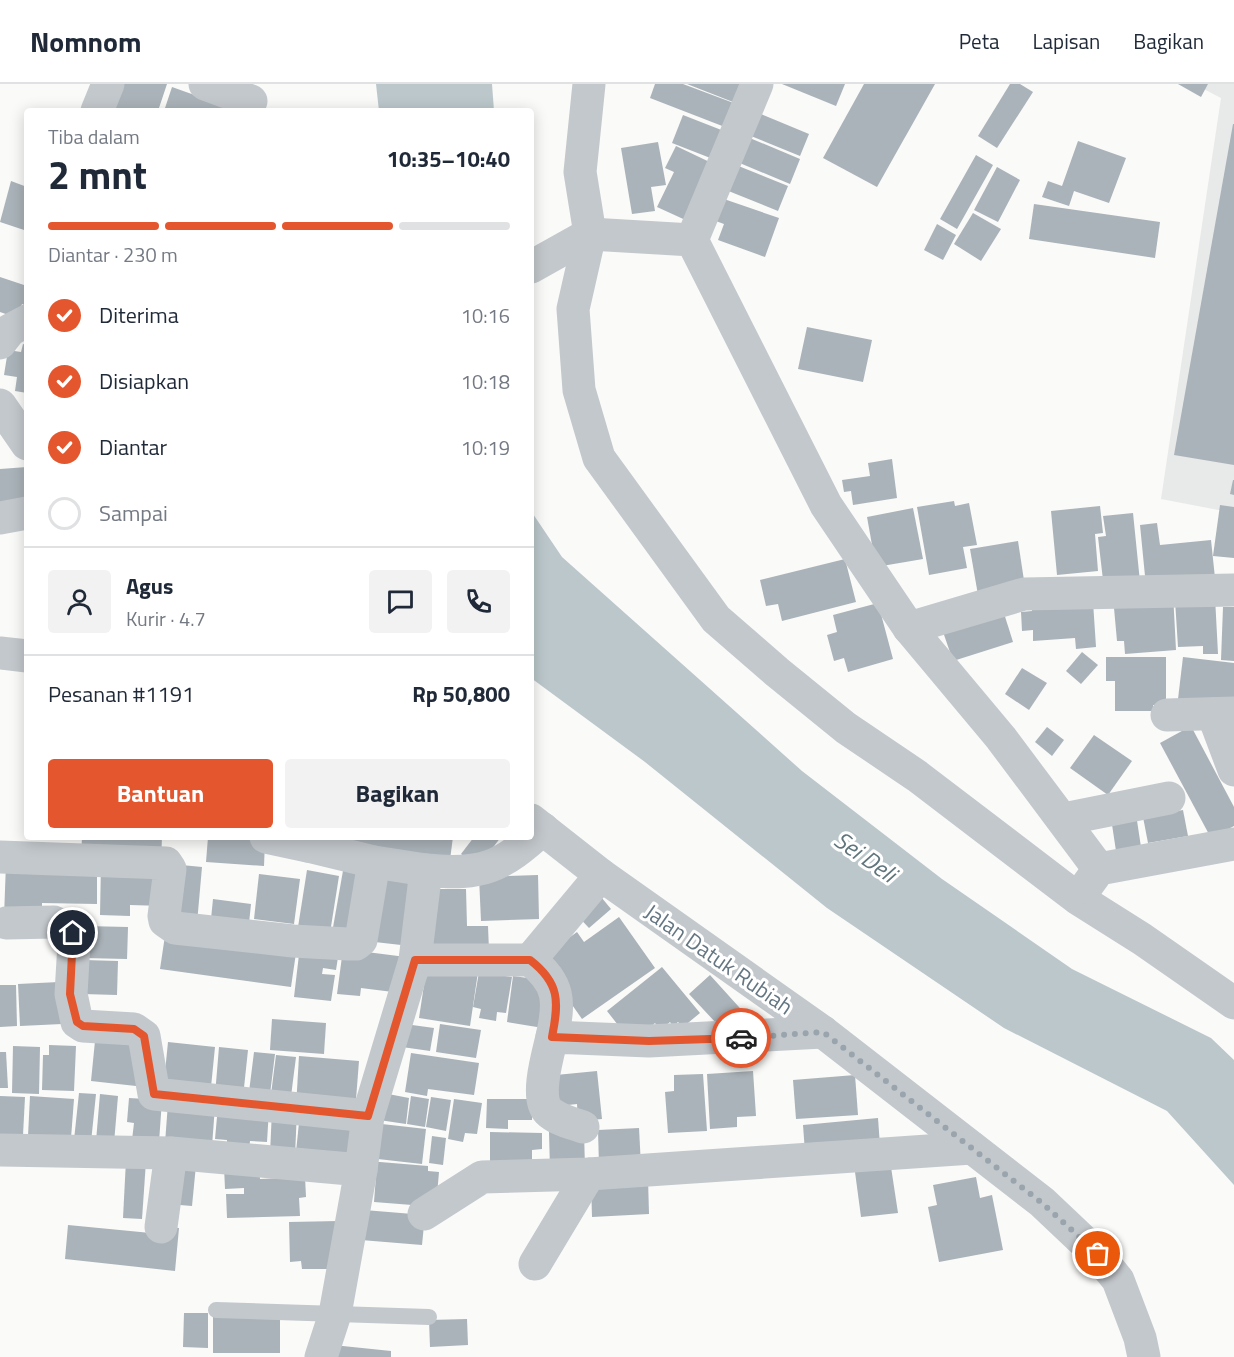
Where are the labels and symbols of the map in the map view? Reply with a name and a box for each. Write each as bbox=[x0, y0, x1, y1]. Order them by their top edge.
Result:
water label: Sei Deli bbox=[827, 822, 907, 892]
street label: Jalan Datuk Rubiah bbox=[638, 895, 800, 1023]
pin bbox=[47, 907, 98, 958]
courier bbox=[711, 1008, 771, 1068]
pin bbox=[1072, 1228, 1123, 1279]

